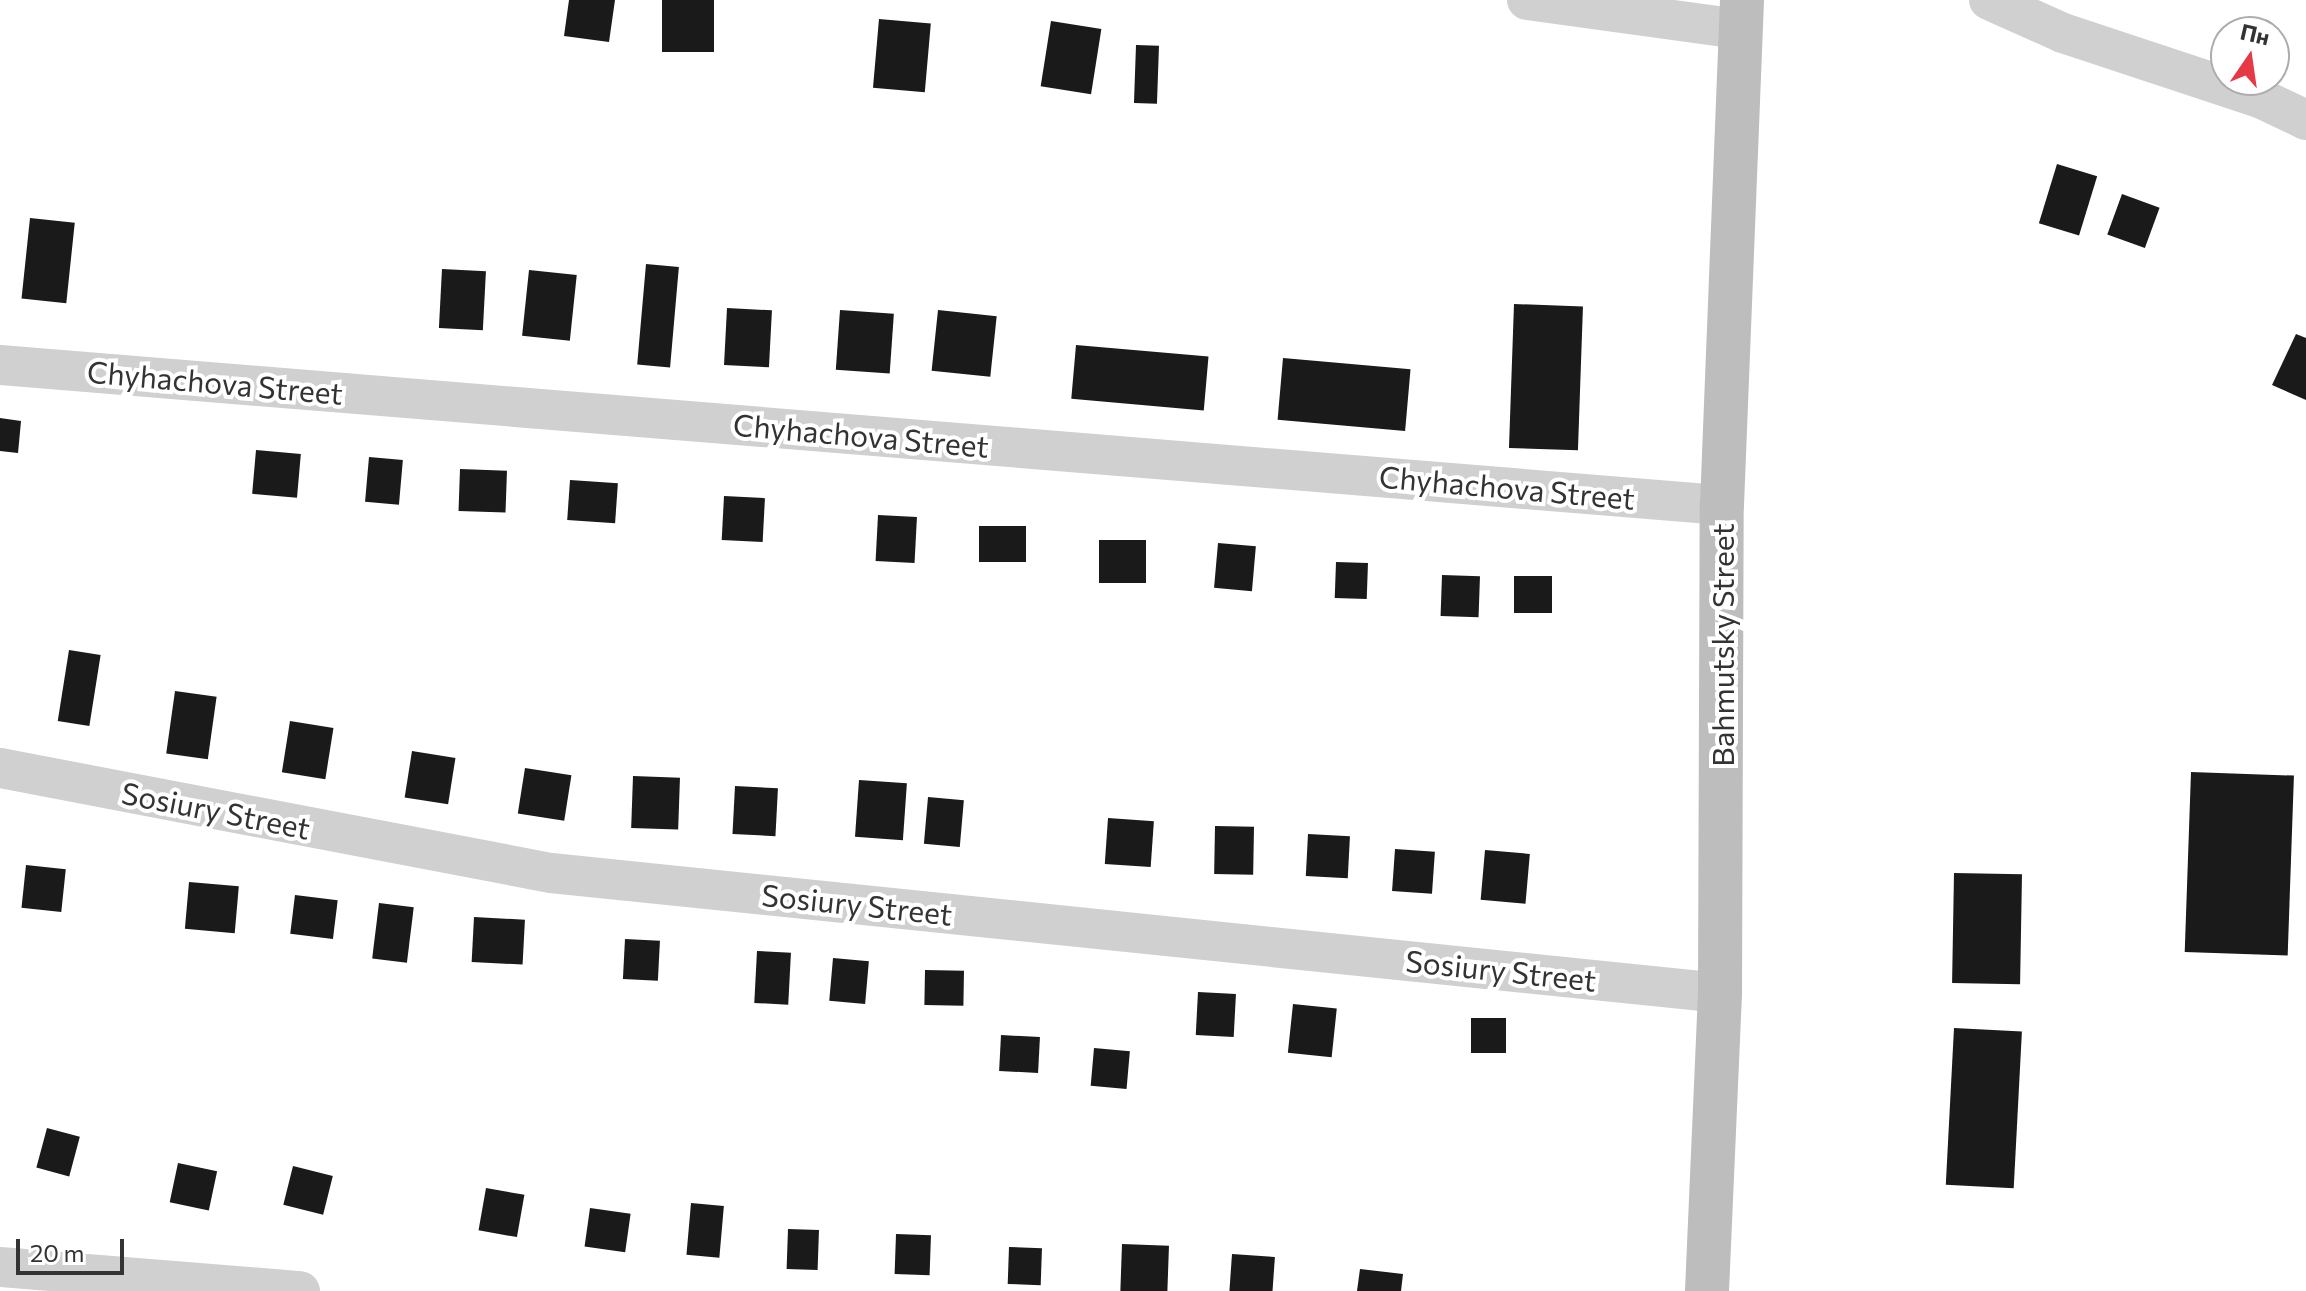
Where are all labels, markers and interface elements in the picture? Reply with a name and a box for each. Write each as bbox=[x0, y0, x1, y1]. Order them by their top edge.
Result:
north arrow bbox=[2210, 16, 2290, 96]
text: Пн bbox=[2238, 18, 2272, 51]
street label: Chyhachova Street bbox=[86, 353, 344, 411]
street label: Chyhachova Street bbox=[732, 406, 990, 464]
street label: Chyhachova Street bbox=[1378, 458, 1636, 516]
street label: Bahmutsky Street bbox=[1704, 523, 1740, 767]
street label: Sosiury Street bbox=[119, 774, 313, 846]
street label: Sosiury Street bbox=[760, 876, 954, 932]
street label: Sosiury Street bbox=[1404, 942, 1598, 998]
scale bar bbox=[20, 1223, 128, 1273]
text: 20 m bbox=[30, 1238, 84, 1267]

